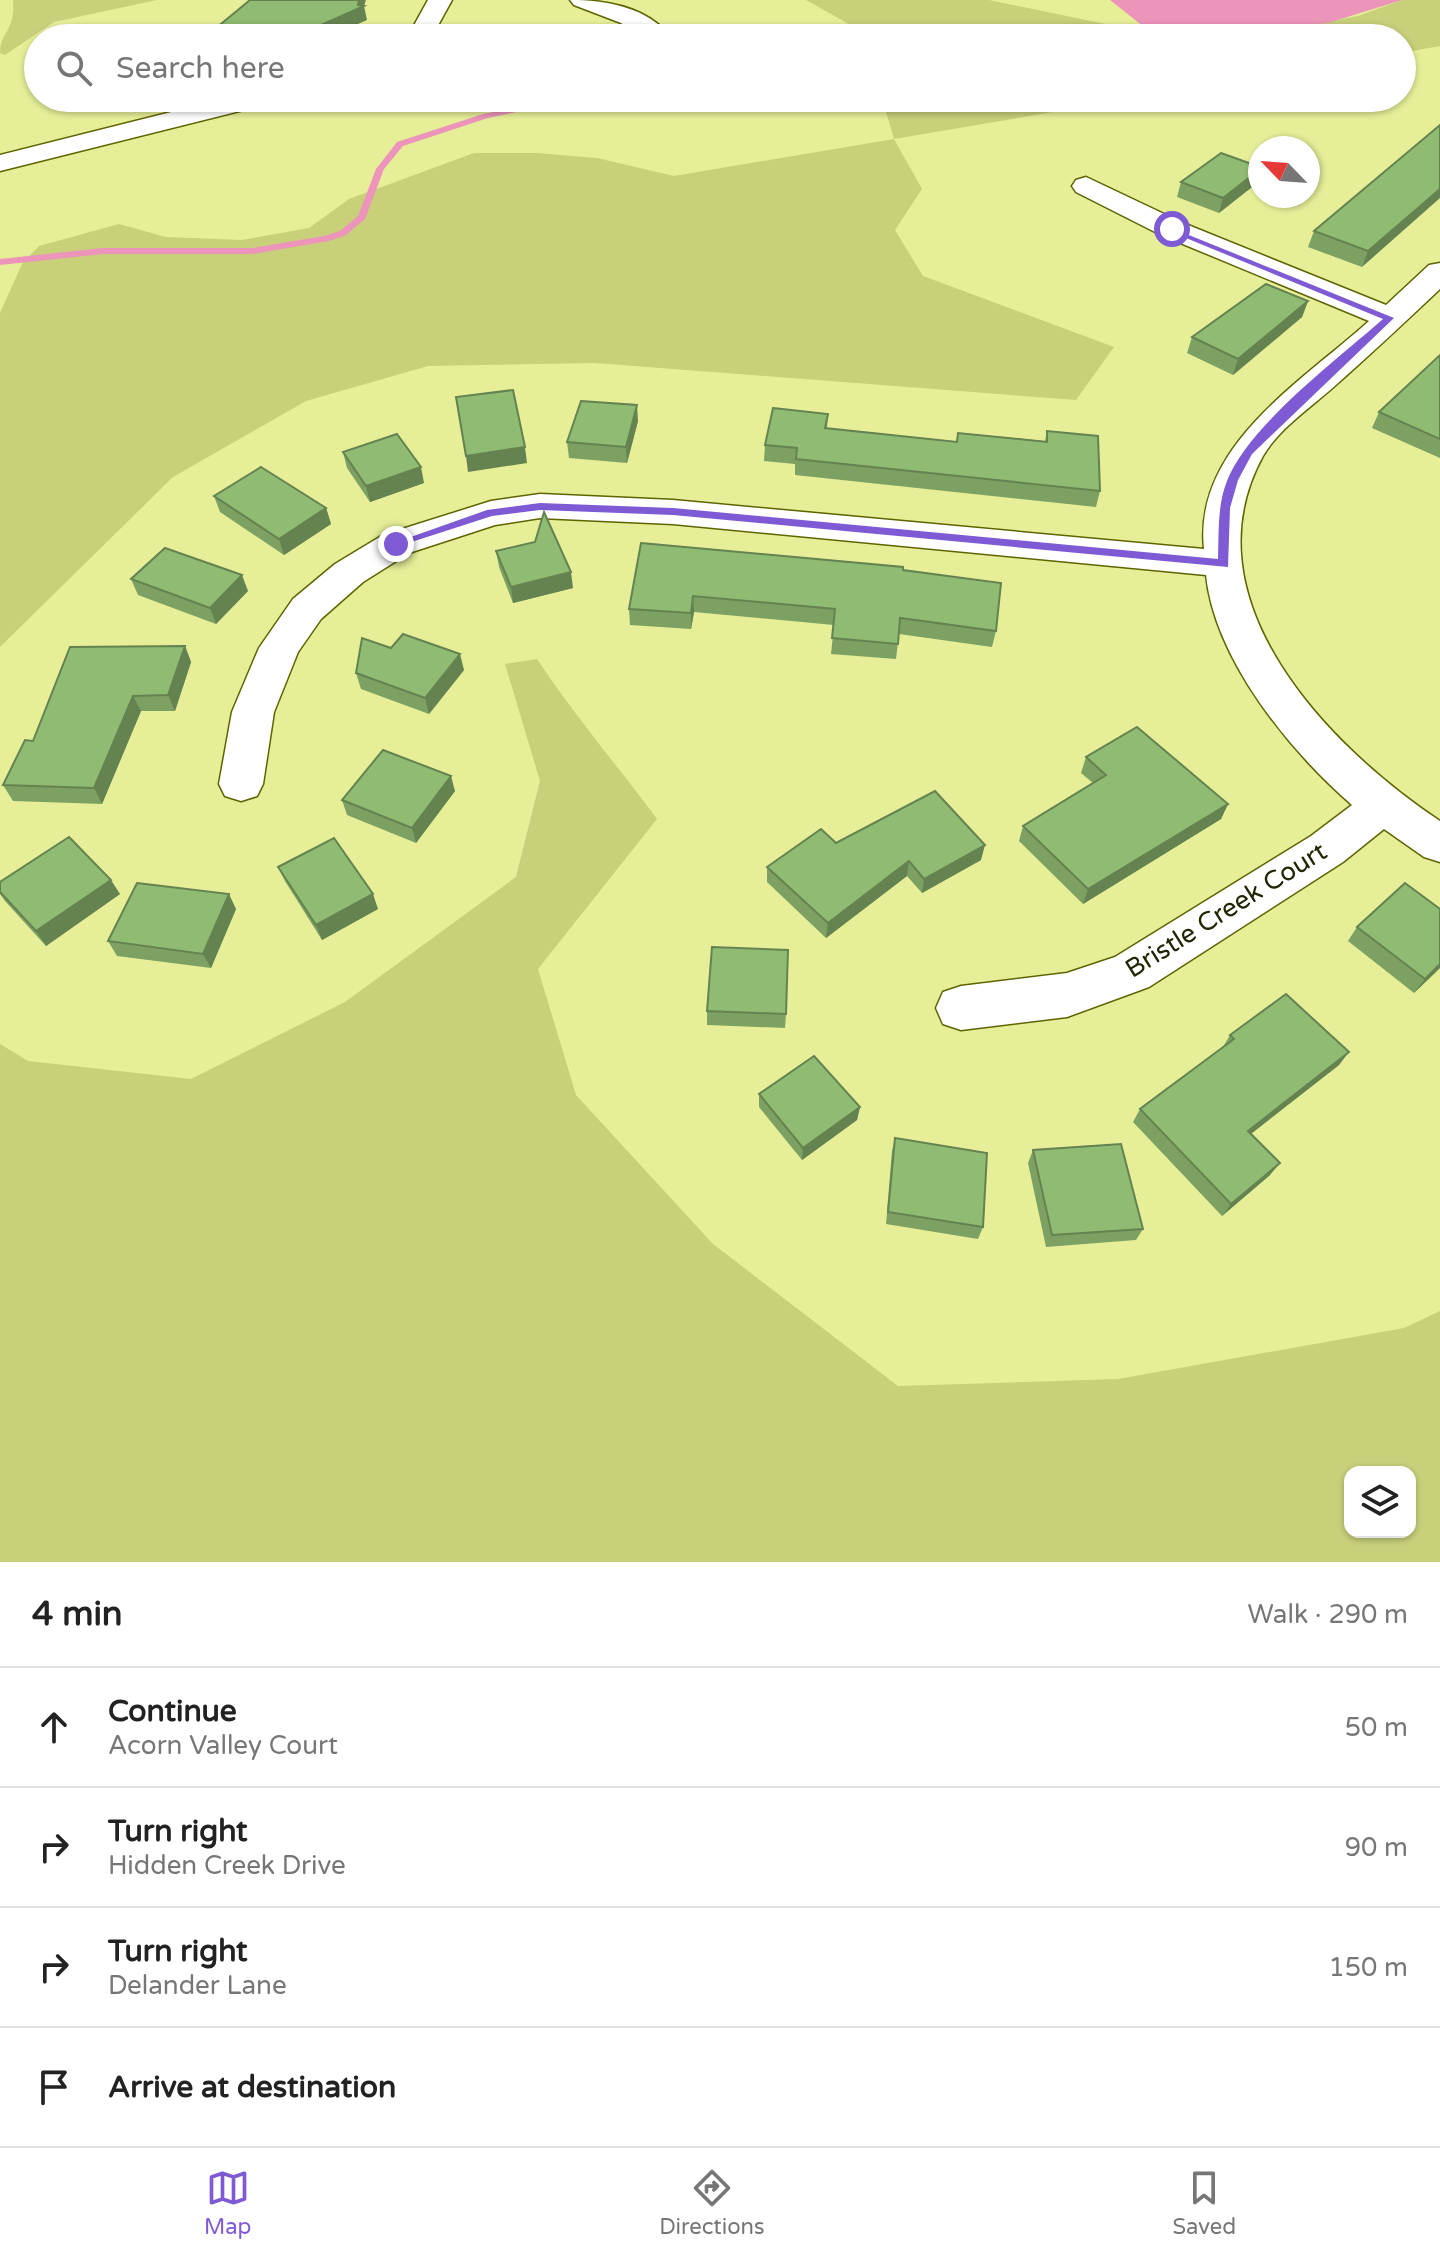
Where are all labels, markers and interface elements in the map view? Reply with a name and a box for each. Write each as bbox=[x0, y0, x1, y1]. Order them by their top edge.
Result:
search box bbox=[24, 24, 1416, 112]
icon: search bbox=[52, 46, 96, 90]
text: Search here bbox=[116, 50, 285, 87]
north arrow bbox=[1248, 136, 1320, 208]
route start bbox=[1154, 211, 1190, 247]
route end bbox=[378, 526, 414, 562]
street label: Bristle Creek Court bbox=[1120, 835, 1332, 984]
map controls bbox=[1344, 1466, 1416, 1538]
button: layers bbox=[1344, 1466, 1416, 1538]
text: 4 min bbox=[32, 1594, 123, 1635]
text: Walk · 290 m bbox=[1248, 1599, 1408, 1630]
text: Continue bbox=[108, 1693, 237, 1730]
icon: ahead bbox=[32, 1705, 76, 1749]
text: 50 m bbox=[1345, 1712, 1408, 1743]
text: Acorn Valley Court bbox=[108, 1730, 338, 1761]
text: Turn right bbox=[108, 1813, 248, 1850]
icon: right bbox=[32, 1825, 76, 1869]
text: 90 m bbox=[1345, 1832, 1408, 1863]
text: Hidden Creek Drive bbox=[108, 1850, 346, 1881]
text: Turn right bbox=[108, 1933, 248, 1970]
icon: right bbox=[32, 1945, 76, 1989]
text: 150 m bbox=[1328, 1952, 1408, 1983]
text: Delander Lane bbox=[108, 1970, 287, 2001]
icon: arrive bbox=[32, 2065, 76, 2109]
text: Arrive at destination bbox=[108, 2069, 396, 2106]
tab: Map bbox=[204, 2166, 251, 2240]
tab: Directions bbox=[659, 2166, 765, 2240]
tab: Saved bbox=[1172, 2166, 1236, 2240]

